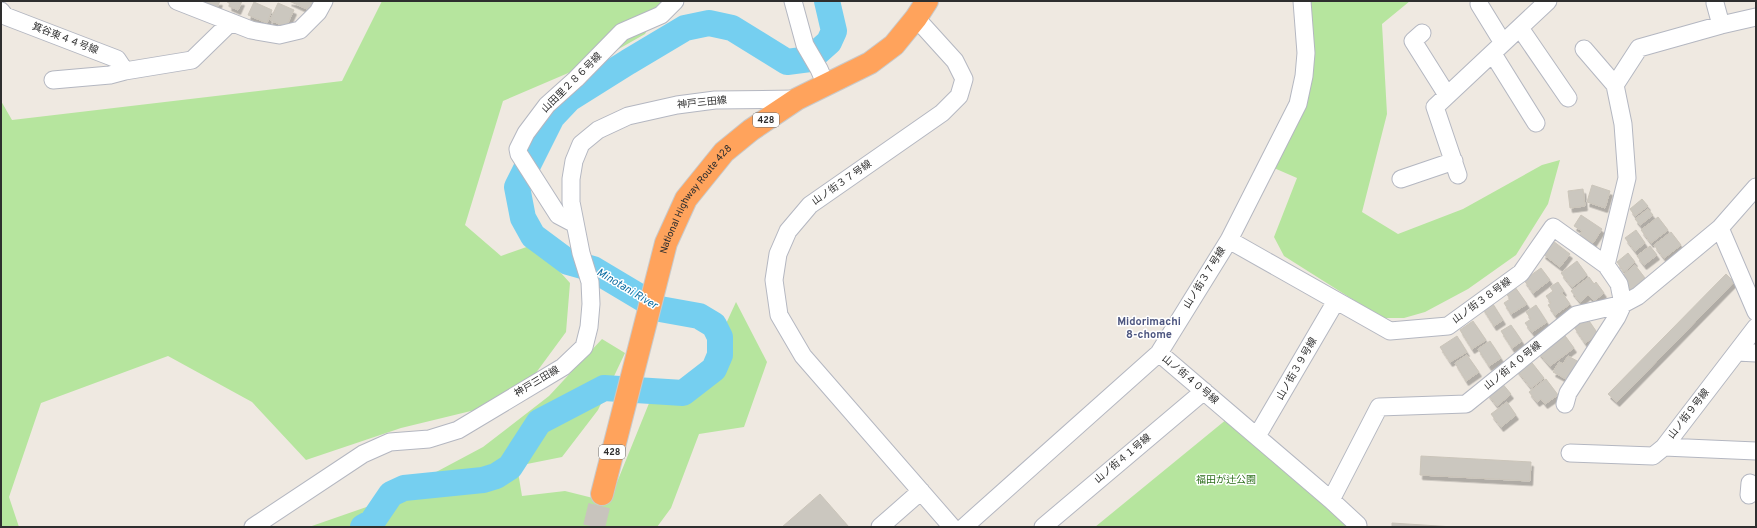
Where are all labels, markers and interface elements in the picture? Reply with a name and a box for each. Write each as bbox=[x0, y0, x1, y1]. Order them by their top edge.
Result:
street label: 箕谷東４４号線 bbox=[30, 20, 100, 58]
street label: 山田里２８６号線 bbox=[539, 50, 605, 116]
street label: 神戸三田線 bbox=[676, 94, 728, 112]
road number: 428 bbox=[753, 113, 779, 127]
street label: National Highway Route 428 bbox=[657, 142, 734, 255]
street label: 山ノ街３７号線 bbox=[810, 158, 874, 208]
street label: 山ノ街３７号線 bbox=[1181, 245, 1229, 311]
water label: Minotani River bbox=[594, 265, 661, 313]
street label: 山ノ街３８号線 bbox=[1450, 275, 1514, 327]
district label: Midorimachi 8-chome bbox=[1117, 315, 1181, 342]
street label: 山ノ街３９号線 bbox=[1274, 335, 1320, 403]
street label: 山ノ街４０号線 bbox=[1482, 339, 1544, 393]
street label: 山ノ街４０号線 bbox=[1159, 353, 1221, 407]
street label: 神戸三田線 bbox=[512, 364, 562, 400]
street label: 山ノ街９号線 bbox=[1665, 386, 1713, 442]
street label: 山ノ街４１号線 bbox=[1092, 432, 1154, 486]
road number: 428 bbox=[599, 445, 625, 459]
park label: 福田が辻公園 bbox=[1196, 474, 1256, 487]

